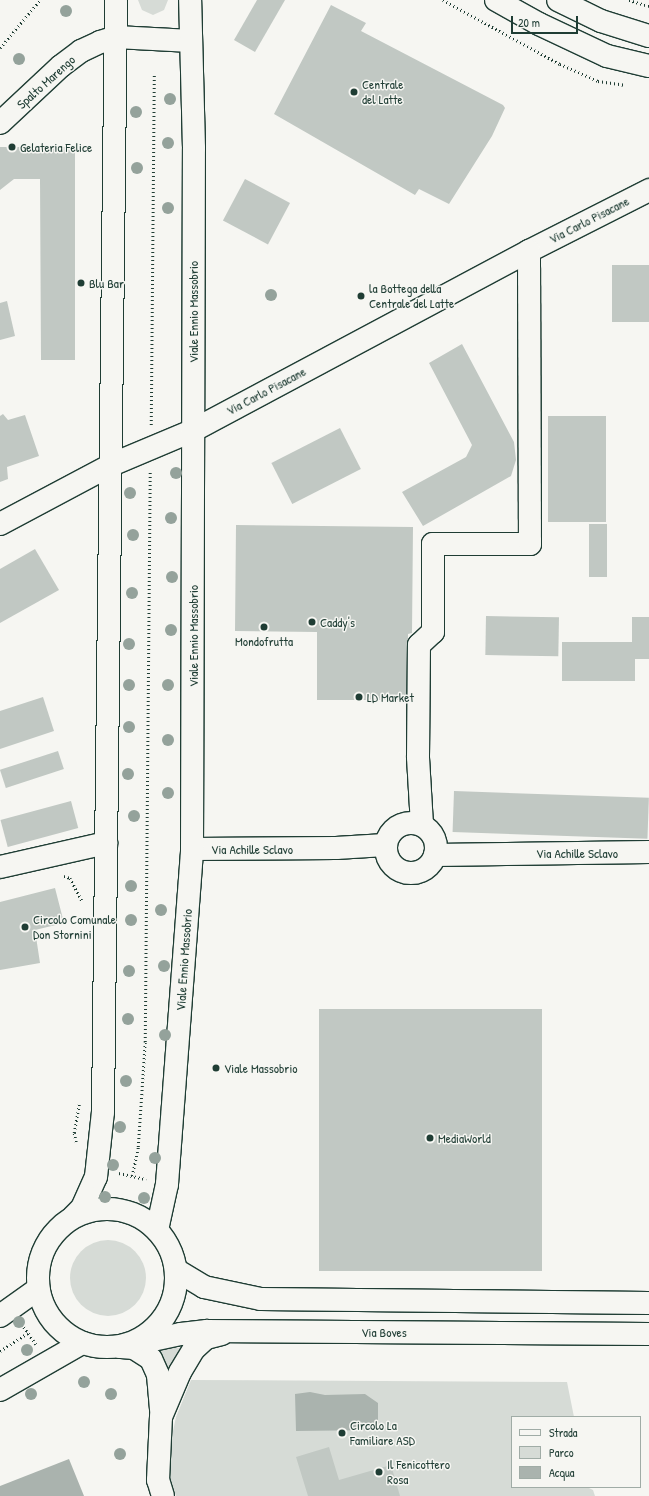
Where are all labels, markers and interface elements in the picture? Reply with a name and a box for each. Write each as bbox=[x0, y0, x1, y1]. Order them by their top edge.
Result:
scale bar bbox=[513, 8, 580, 34]
text: 20 m bbox=[518, 14, 540, 31]
street label: Spalto Marengo bbox=[14, 52, 78, 112]
place label: Centrale del Latte bbox=[362, 77, 403, 108]
marker: Centrale del Latte bbox=[349, 87, 359, 97]
place label: Gelateria Felice bbox=[20, 139, 92, 155]
marker: Gelateria Felice bbox=[7, 142, 17, 152]
street label: Via Carlo Pisacane bbox=[546, 193, 632, 247]
street label: Viale Ennio Massobrio bbox=[185, 261, 201, 363]
place label: Blu Bar bbox=[89, 275, 124, 291]
marker: Blu Bar bbox=[76, 278, 86, 288]
place label: la Bottega della Centrale del Latte bbox=[369, 281, 454, 312]
marker: la Bottega della Centrale del Latte bbox=[356, 291, 366, 301]
street label: Via Carlo Pisacane bbox=[224, 364, 308, 418]
street label: Viale Ennio Massobrio bbox=[185, 585, 201, 687]
place label: Caddy's bbox=[320, 614, 355, 630]
marker: Caddy's bbox=[307, 617, 317, 627]
marker: Mondofrutta bbox=[259, 622, 269, 632]
place label: Mondofrutta bbox=[235, 633, 293, 649]
place label: LD Market bbox=[367, 689, 414, 705]
marker: LD Market bbox=[354, 692, 364, 702]
street label: Via Achille Sclavo bbox=[211, 841, 293, 857]
street label: Via Achille Sclavo bbox=[536, 845, 618, 861]
street label: Viale Ennio Massobrio bbox=[173, 908, 195, 1012]
place label: Circolo Comunale Don Stornini bbox=[33, 912, 116, 943]
marker: Circolo Comunale Don Stornini bbox=[20, 922, 30, 932]
place label: Viale Massobrio bbox=[224, 1060, 298, 1076]
marker: Viale Massobrio bbox=[211, 1063, 221, 1073]
place label: MediaWorld bbox=[438, 1130, 491, 1146]
marker: MediaWorld bbox=[425, 1133, 435, 1143]
street label: Via Boves bbox=[361, 1324, 407, 1340]
legend bbox=[511, 1416, 641, 1488]
place label: Circolo La Familiare ASD bbox=[350, 1418, 415, 1449]
text: Strada bbox=[549, 1424, 577, 1441]
marker: Circolo La Familiare ASD bbox=[337, 1428, 347, 1438]
text: Parco bbox=[549, 1444, 574, 1461]
place label: Il Fenicottero Rosa bbox=[387, 1457, 450, 1488]
text: Acqua bbox=[549, 1464, 575, 1481]
marker: Il Fenicottero Rosa bbox=[374, 1467, 384, 1477]

